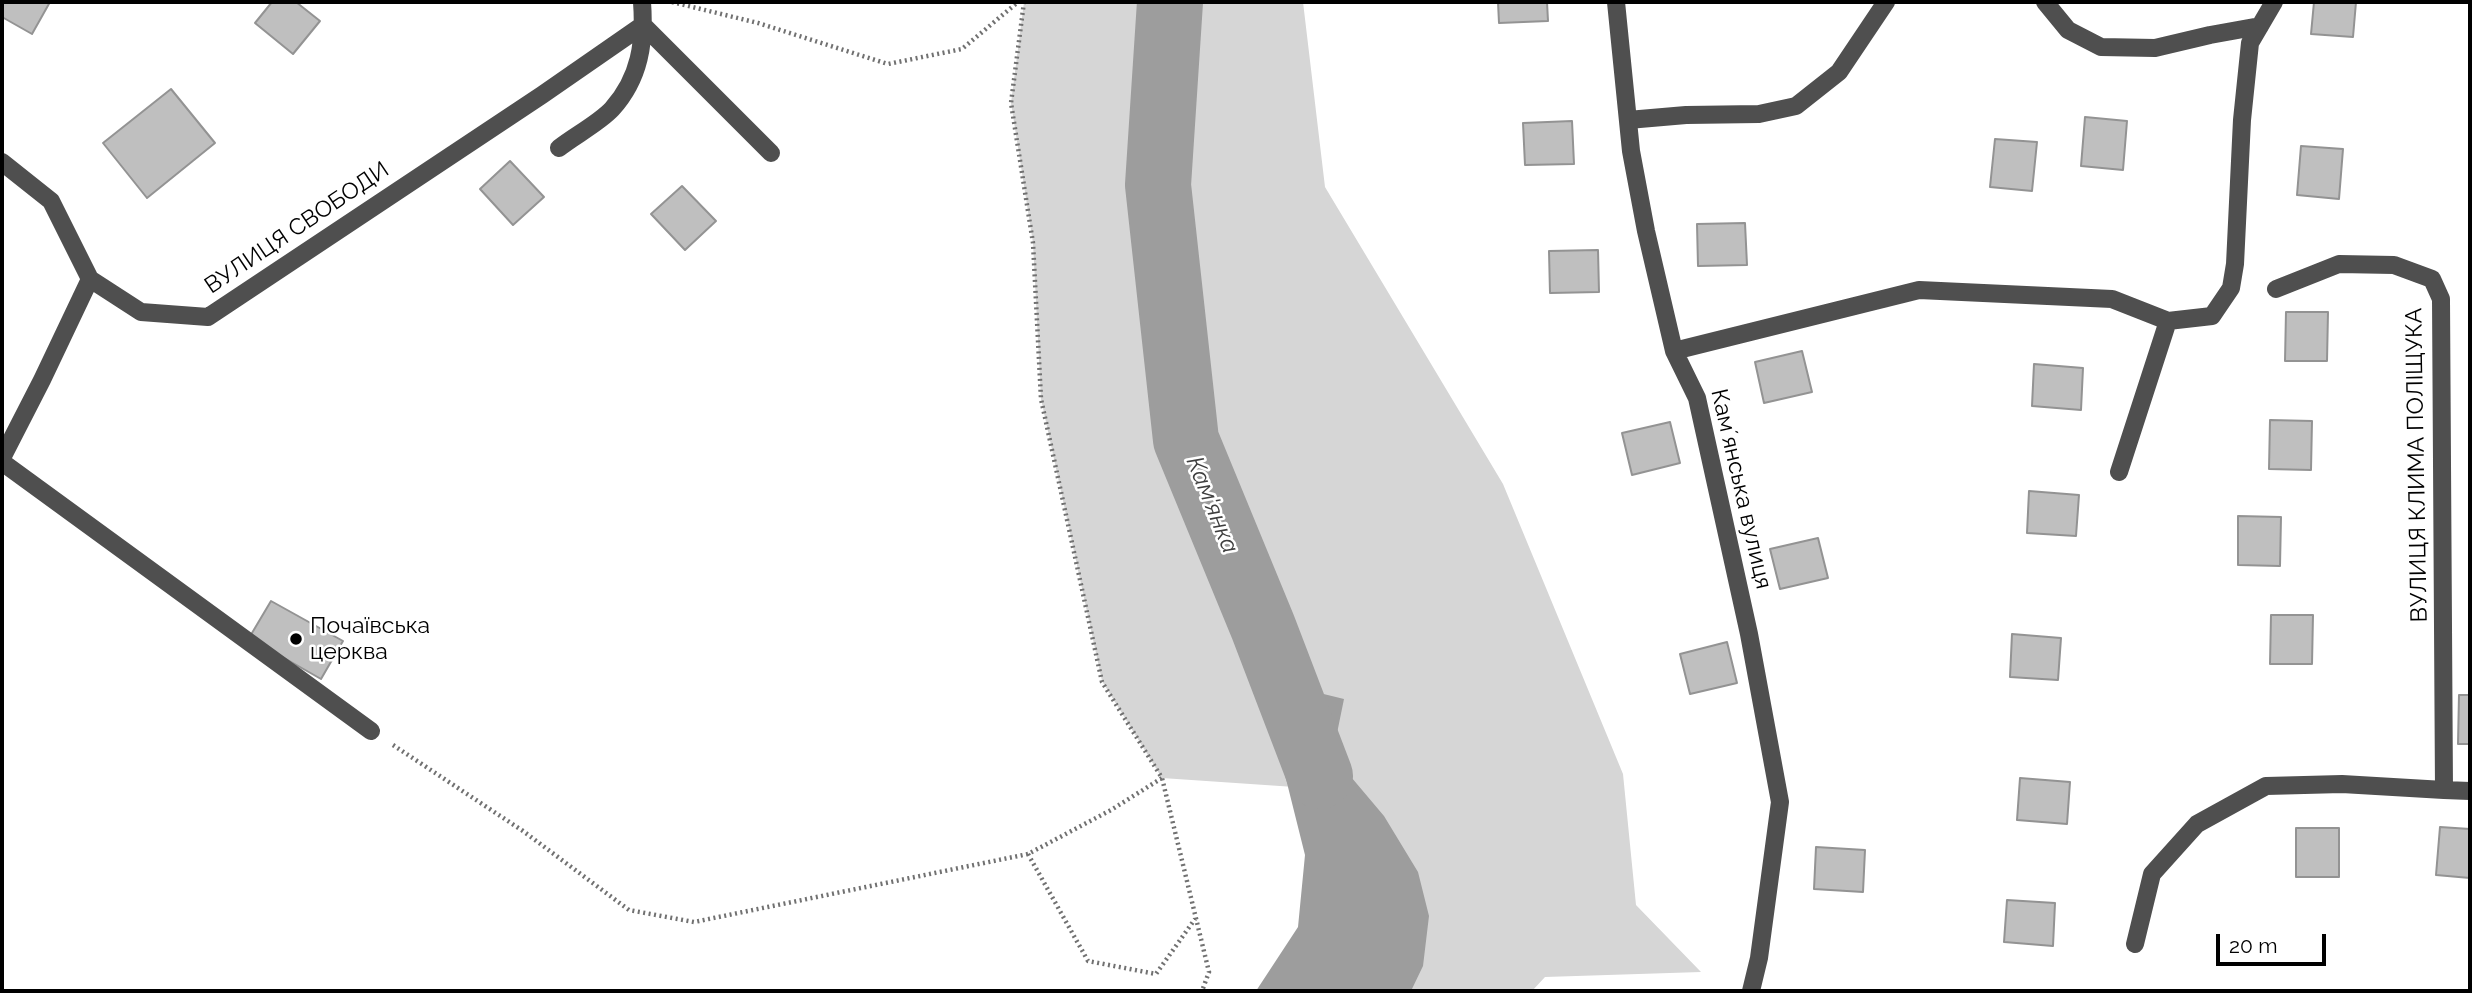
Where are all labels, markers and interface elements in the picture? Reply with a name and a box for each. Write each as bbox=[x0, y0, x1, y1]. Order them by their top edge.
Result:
street label: ВУЛИЦЯ СВОБОДИ bbox=[200, 156, 394, 300]
street label: ВУЛИЦЯ КЛИМА ПОЛІЩУКА bbox=[2400, 307, 2434, 623]
street label: Камʼянська вулиця bbox=[1705, 386, 1777, 592]
water label: Кам'янка bbox=[1180, 452, 1244, 558]
place label: Почаївська церква bbox=[310, 612, 430, 666]
marker: Почаївська церква bbox=[288, 631, 304, 647]
scale bar bbox=[2220, 920, 2330, 964]
text: 20 m bbox=[2229, 933, 2277, 958]

